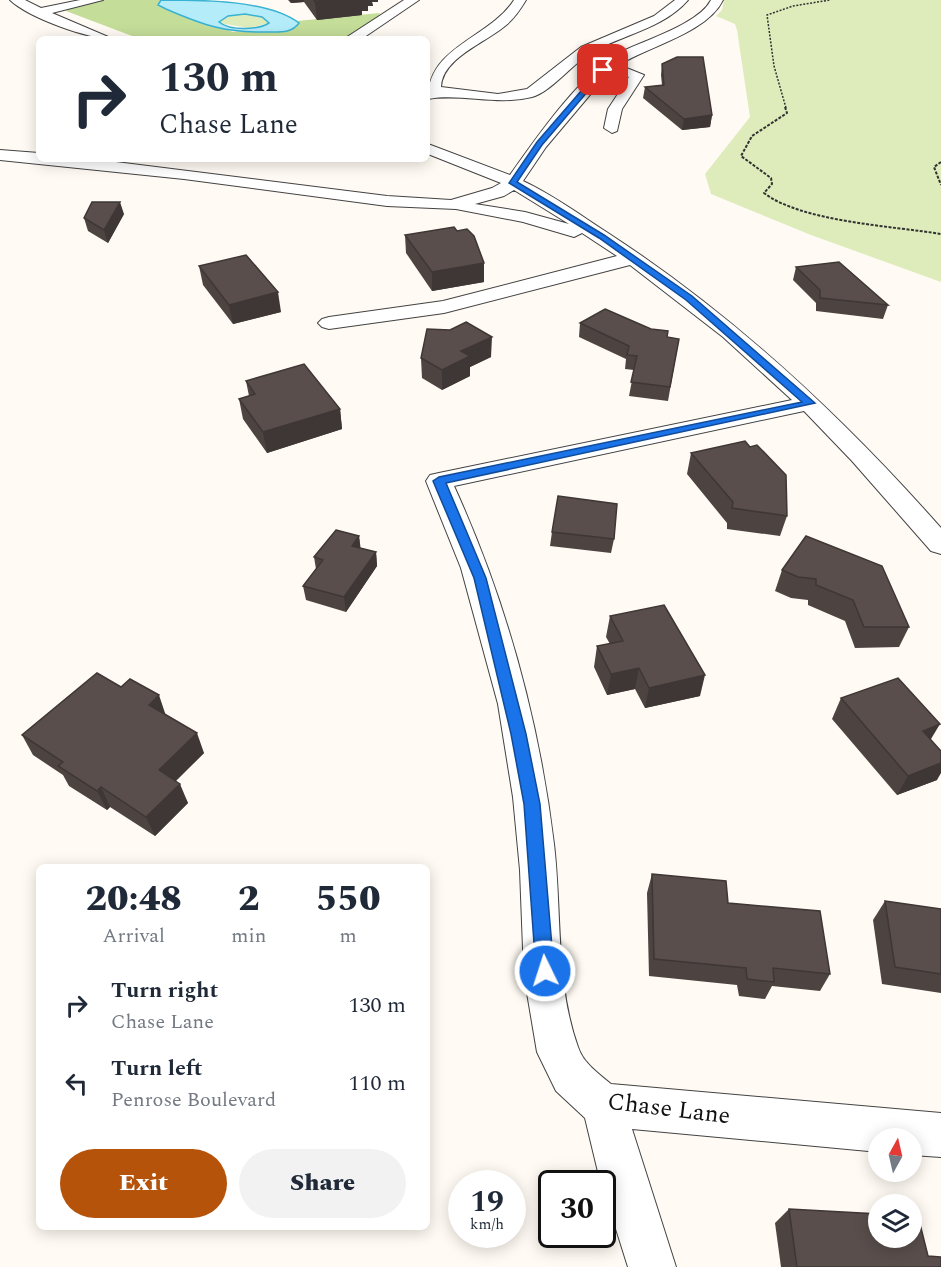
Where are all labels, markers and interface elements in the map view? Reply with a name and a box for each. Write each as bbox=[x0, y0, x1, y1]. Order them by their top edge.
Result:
pin bbox=[577, 44, 628, 95]
text: 130 m bbox=[159, 47, 278, 110]
icon: arrive bbox=[586, 53, 619, 86]
icon: right bbox=[60, 60, 138, 138]
text: Chase Lane bbox=[159, 104, 298, 146]
text: 20:48 bbox=[85, 872, 182, 927]
text: 2 bbox=[238, 872, 260, 927]
text: 550 bbox=[316, 872, 381, 927]
text: Arrival bbox=[103, 921, 165, 951]
text: min bbox=[231, 921, 266, 951]
text: m bbox=[340, 921, 357, 951]
position arrow bbox=[513, 939, 577, 1003]
text: Turn right bbox=[111, 974, 218, 1007]
icon: right bbox=[60, 989, 93, 1022]
text: 130 m bbox=[349, 989, 406, 1022]
text: Chase Lane bbox=[111, 1007, 214, 1037]
text: Turn left bbox=[111, 1052, 203, 1085]
icon: left bbox=[60, 1067, 93, 1100]
text: 110 m bbox=[349, 1067, 406, 1100]
street label: Chase Lane bbox=[605, 1084, 732, 1134]
text: Penrose Boulevard bbox=[111, 1085, 276, 1115]
north arrow bbox=[868, 1128, 922, 1182]
map controls bbox=[868, 1128, 922, 1248]
button: Exit bbox=[60, 1149, 227, 1218]
button: Share bbox=[239, 1149, 406, 1218]
speed limit sign: 30 bbox=[538, 1170, 616, 1248]
text: 19 bbox=[470, 1179, 504, 1225]
button: layers bbox=[868, 1194, 922, 1248]
text: km/h bbox=[470, 1213, 504, 1236]

